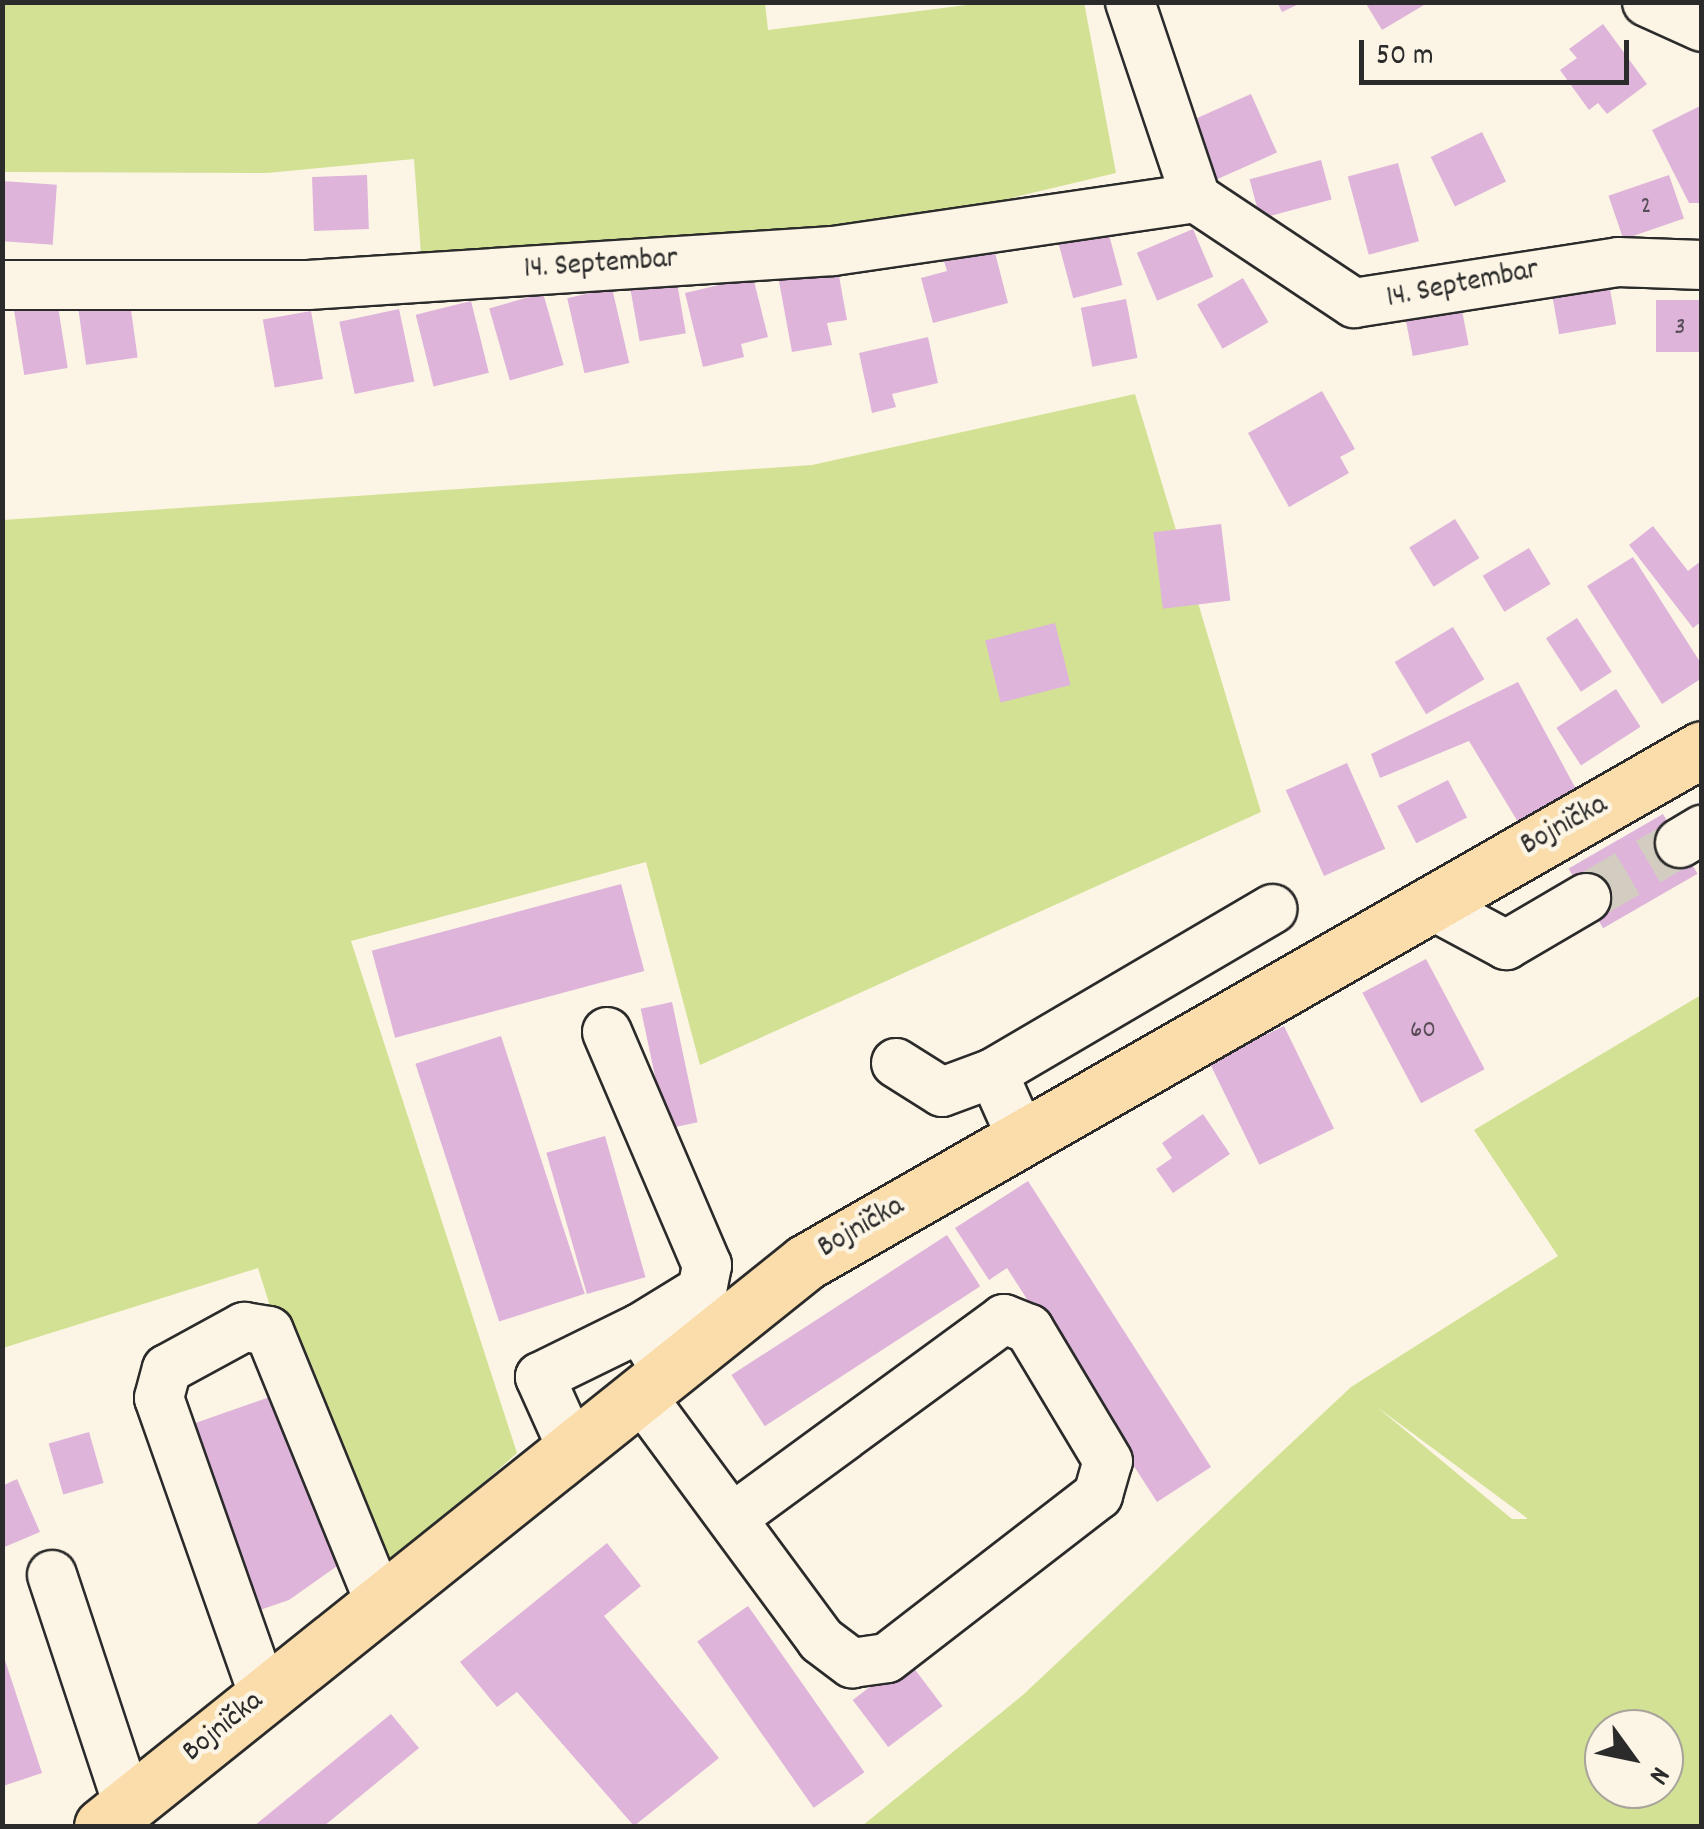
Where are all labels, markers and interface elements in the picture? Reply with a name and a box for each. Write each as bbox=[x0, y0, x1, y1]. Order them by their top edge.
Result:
scale bar bbox=[1364, 20, 1634, 82]
text: 50 m bbox=[1376, 36, 1434, 79]
house number: 2 bbox=[1641, 192, 1651, 222]
street label: 14. Septembar bbox=[523, 243, 679, 289]
street label: 14. Septembar bbox=[1384, 254, 1542, 318]
house number: 3 bbox=[1674, 313, 1686, 343]
street label: Bojnička bbox=[1516, 789, 1614, 865]
house number: 60 bbox=[1410, 1016, 1436, 1046]
street label: Bojnička bbox=[813, 1190, 911, 1268]
street label: Bojnička bbox=[176, 1685, 272, 1771]
north arrow bbox=[1584, 1709, 1684, 1809]
text: N bbox=[1637, 1758, 1678, 1791]

